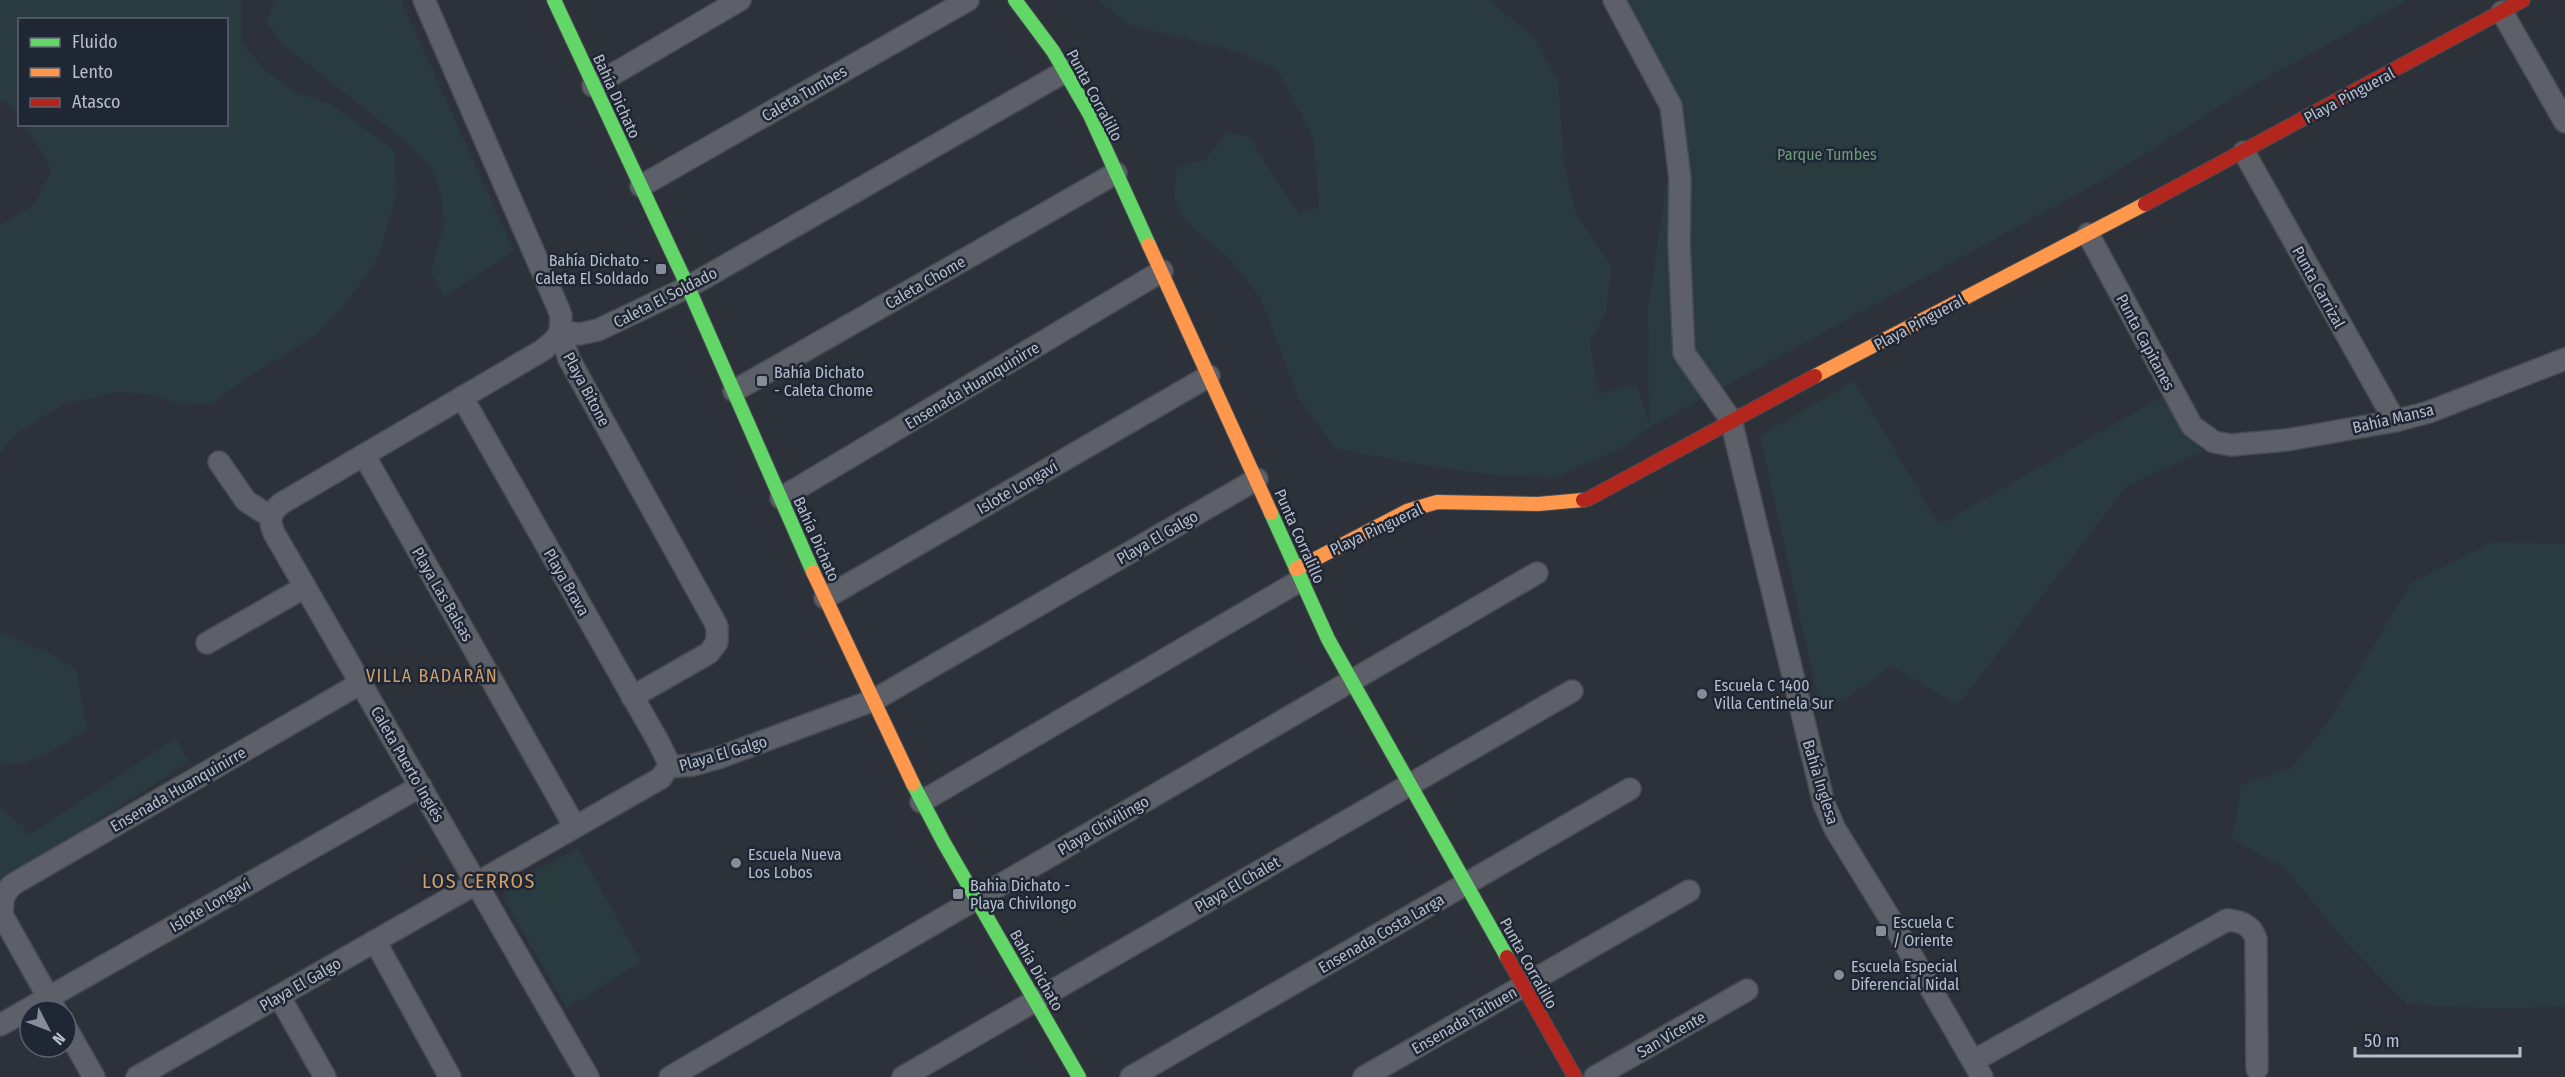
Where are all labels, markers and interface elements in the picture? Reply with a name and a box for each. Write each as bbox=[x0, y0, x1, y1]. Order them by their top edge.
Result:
legend bbox=[18, 18, 228, 126]
text: Fluido bbox=[72, 31, 118, 53]
street label: Punta Corralillo bbox=[1062, 46, 1127, 144]
street label: Bahía Dichato bbox=[589, 51, 644, 141]
text: Lento bbox=[72, 61, 113, 83]
street label: Caleta Tumbes bbox=[758, 61, 850, 125]
street label: Playa Pingueral bbox=[2301, 64, 2398, 127]
text: Atasco bbox=[72, 91, 120, 113]
park label: Parque Tumbes bbox=[1777, 145, 1877, 164]
street label: Punta Carrizal bbox=[2288, 243, 2349, 331]
place label: Bahía Dichato - Caleta El Soldado bbox=[535, 251, 649, 288]
street label: Caleta Chome bbox=[882, 252, 969, 313]
marker: Bahía Dichato - Caleta El Soldado bbox=[654, 262, 668, 276]
street label: Caleta El Soldado bbox=[610, 263, 720, 332]
street label: Playa Pingueral bbox=[1871, 291, 1968, 354]
street label: Punta Capitanes bbox=[2112, 291, 2179, 394]
street label: Ensenada Huanquinirre bbox=[902, 338, 1043, 433]
street label: Playa Bitone bbox=[559, 349, 614, 430]
place label: Bahía Dichato - Caleta Chome bbox=[774, 363, 873, 400]
marker: Bahía Dichato - Caleta Chome bbox=[755, 374, 769, 388]
street label: Bahía Mansa bbox=[2351, 400, 2436, 437]
street label: Islote Longaví bbox=[974, 457, 1061, 518]
street label: Punta Corralillo bbox=[1270, 486, 1329, 586]
street label: Bahía Dichato bbox=[789, 494, 844, 584]
street label: Playa Pingueral bbox=[1327, 500, 1426, 559]
street label: Playa El Galgo bbox=[1113, 507, 1201, 568]
street label: Playa Las Balsas bbox=[408, 544, 477, 645]
street label: Playa Brava bbox=[540, 545, 594, 619]
district label: VILLA BADARÁN bbox=[366, 664, 498, 687]
place label: Escuela C 1400 Villa Centinela Sur bbox=[1714, 676, 1834, 713]
marker: Escuela C 1400 Villa Centinela Sur bbox=[1695, 687, 1709, 701]
street label: Caleta Puerto Inglés bbox=[367, 703, 448, 826]
street label: Playa El Galgo bbox=[677, 732, 769, 775]
street label: Bahía Inglesa bbox=[1799, 738, 1842, 827]
street label: Ensenada Huanquinirre bbox=[107, 743, 249, 836]
street label: Playa Chivilingo bbox=[1054, 792, 1152, 859]
place label: Escuela Nueva Los Lobos bbox=[748, 845, 842, 882]
street label: Playa El Chalet bbox=[1191, 852, 1284, 916]
marker: Escuela Nueva Los Lobos bbox=[729, 856, 743, 870]
district label: LOS CERROS bbox=[422, 869, 536, 893]
street label: Islote Longaví bbox=[167, 875, 254, 936]
place label: Bahia Dichato - Playa Chivilongo bbox=[970, 876, 1077, 913]
marker: Bahia Dichato - Playa Chivilongo bbox=[951, 887, 965, 901]
street label: Ensenada Costa Larga bbox=[1315, 890, 1448, 977]
place label: Escuela C / Oriente bbox=[1893, 913, 1954, 950]
street label: Punta Corralillo bbox=[1496, 914, 1561, 1012]
marker: Escuela C / Oriente bbox=[1874, 924, 1888, 938]
street label: Bahía Dichato bbox=[1006, 926, 1067, 1014]
street label: Playa El Galgo bbox=[256, 954, 344, 1015]
place label: Escuela Especial Diferencial Nidal bbox=[1851, 957, 1959, 994]
marker: Escuela Especial Diferencial Nidal bbox=[1832, 968, 1846, 982]
street label: Ensenada Taihuen bbox=[1408, 983, 1520, 1058]
north arrow bbox=[18, 999, 78, 1059]
street label: San Vicente bbox=[1634, 1007, 1709, 1062]
scale bar bbox=[2355, 1020, 2520, 1058]
text: N bbox=[49, 1029, 69, 1049]
text: 50 m bbox=[2364, 1030, 2400, 1052]

